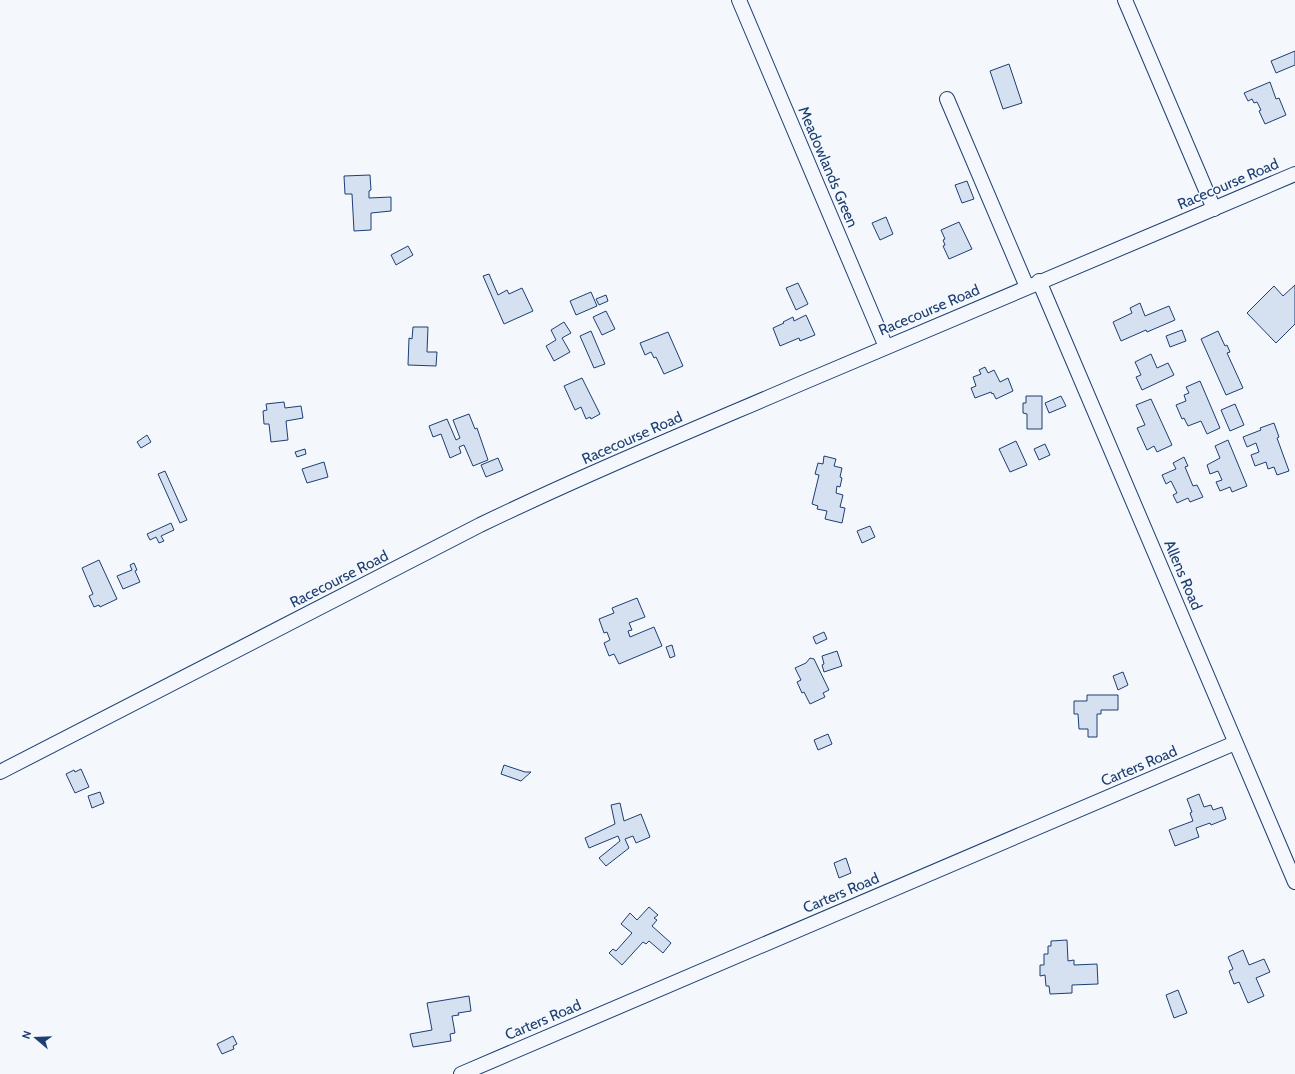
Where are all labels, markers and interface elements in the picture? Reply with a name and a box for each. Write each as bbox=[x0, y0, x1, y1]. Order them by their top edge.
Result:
street label: Meadowlands Green bbox=[794, 104, 862, 230]
street label: Racecourse Road bbox=[1175, 155, 1281, 213]
street label: Racecourse Road bbox=[876, 281, 982, 339]
street label: Racecourse Road bbox=[579, 408, 685, 468]
street label: Allens Road bbox=[1160, 537, 1206, 613]
street label: Racecourse Road bbox=[287, 546, 391, 612]
street label: Carters Road bbox=[1098, 742, 1180, 790]
street label: Carters Road bbox=[800, 869, 882, 917]
street label: Carters Road bbox=[502, 996, 584, 1044]
north arrow bbox=[16, 1018, 56, 1058]
text: N bbox=[19, 1029, 34, 1041]

